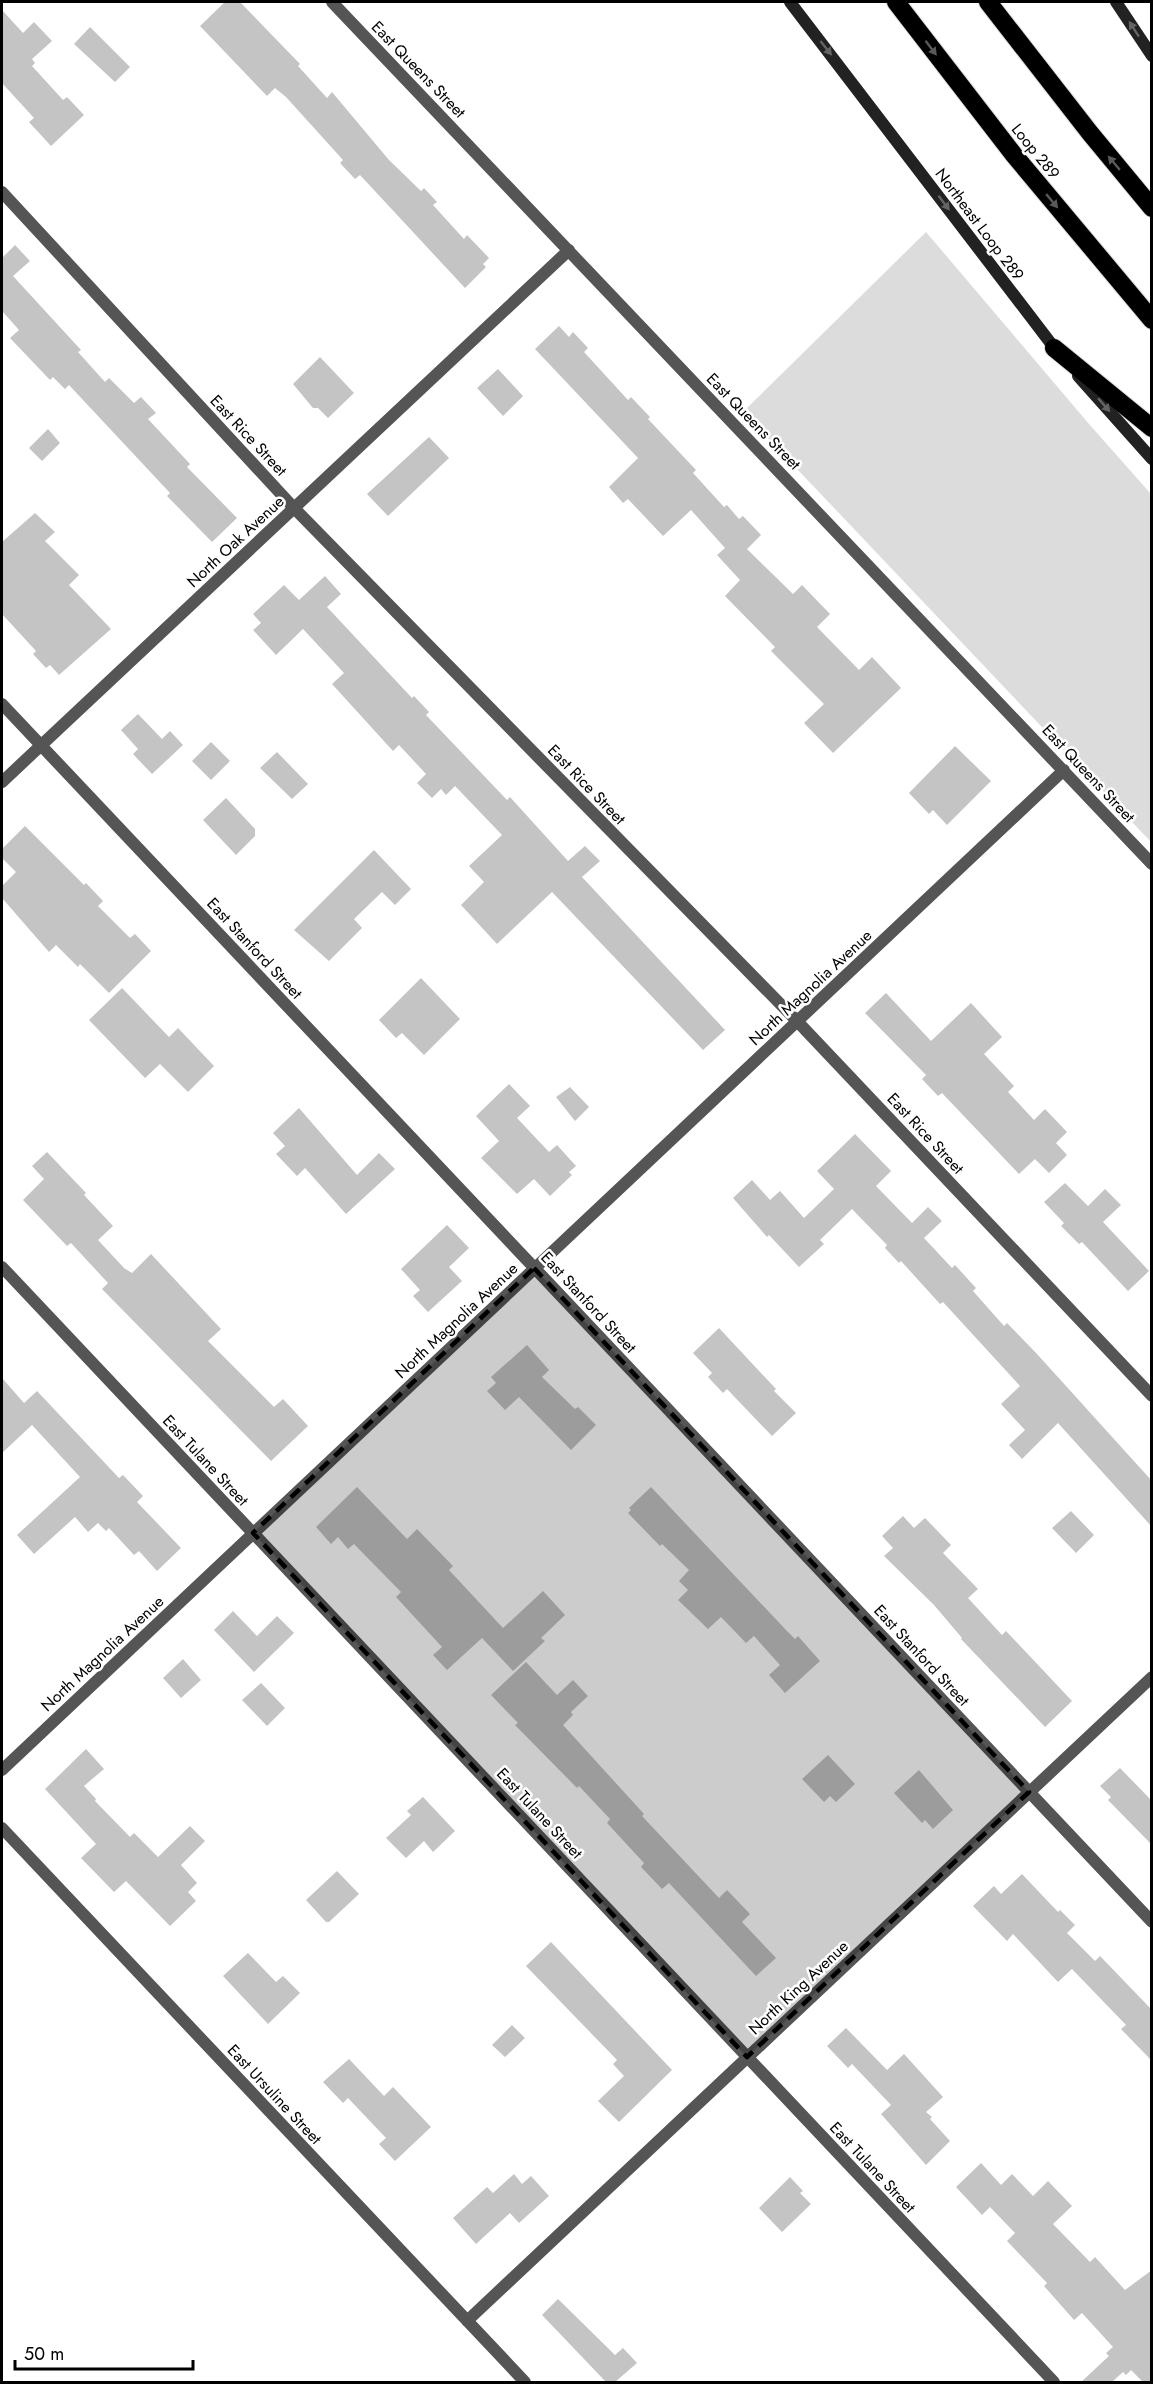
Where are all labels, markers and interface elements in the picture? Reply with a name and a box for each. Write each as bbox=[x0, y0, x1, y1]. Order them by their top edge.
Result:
street label: East Queens Street bbox=[366, 16, 471, 123]
one-way arrow bbox=[1128, 21, 1140, 37]
one-way arrow bbox=[820, 40, 832, 55]
one-way arrow bbox=[925, 41, 937, 56]
street label: Loop 289 bbox=[1006, 119, 1065, 184]
one-way arrow bbox=[1108, 155, 1121, 171]
street label: Northeast Loop 289 bbox=[930, 163, 1030, 285]
one-way arrow bbox=[1046, 193, 1059, 209]
one-way arrow bbox=[938, 195, 950, 211]
street label: East Queens Street bbox=[701, 368, 806, 475]
street label: East Rice Street bbox=[205, 390, 292, 481]
one-way arrow bbox=[1097, 397, 1110, 412]
street label: North Oak Avenue bbox=[182, 490, 289, 593]
street label: East Queens Street bbox=[1037, 719, 1140, 828]
street label: East Rice Street bbox=[542, 739, 631, 830]
street label: East Stanford Street bbox=[201, 893, 308, 1004]
street label: North Magnolia Avenue bbox=[744, 924, 877, 1051]
street label: East Rice Street bbox=[882, 1088, 969, 1179]
street label: East Stanford Street bbox=[535, 1247, 642, 1358]
street label: North Magnolia Avenue bbox=[390, 1257, 523, 1384]
street label: East Tulane Street bbox=[157, 1410, 254, 1511]
street label: North Magnolia Avenue bbox=[36, 1590, 169, 1717]
street label: East Stanford Street bbox=[868, 1600, 975, 1711]
street label: East Tulane Street bbox=[491, 1763, 588, 1864]
street label: North King Avenue bbox=[743, 1935, 853, 2040]
street label: East Ursuline Street bbox=[222, 2039, 327, 2150]
street label: East Tulane Street bbox=[824, 2117, 921, 2218]
scale bar bbox=[15, 2333, 194, 2371]
text: 50 m bbox=[24, 2341, 64, 2367]

